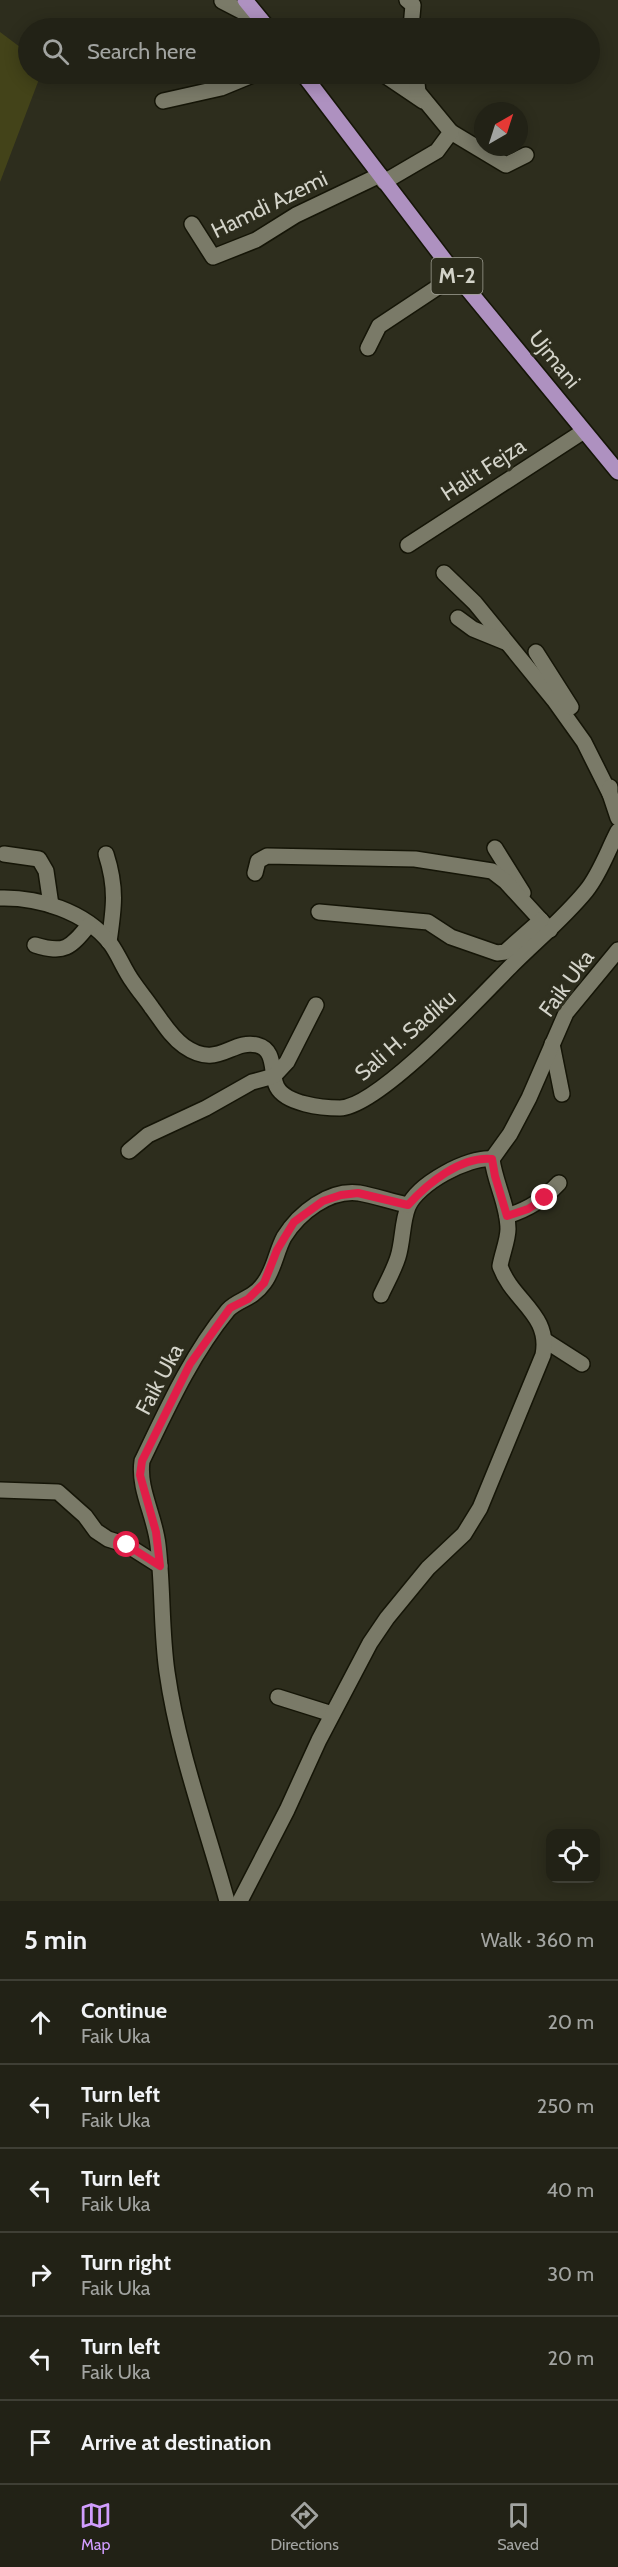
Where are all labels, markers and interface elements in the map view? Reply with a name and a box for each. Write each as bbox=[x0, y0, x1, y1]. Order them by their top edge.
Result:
search box bbox=[18, 18, 600, 84]
icon: search bbox=[39, 35, 72, 68]
text: Search here bbox=[87, 38, 196, 65]
north arrow bbox=[474, 102, 528, 156]
street label: Hamdi Azemi bbox=[207, 165, 332, 244]
road number: M-2 bbox=[432, 258, 482, 294]
street label: Ujmani bbox=[523, 325, 586, 394]
street label: Halit Fejza bbox=[436, 432, 531, 507]
street label: Faik Uka bbox=[533, 944, 600, 1022]
street label: Sali H. Sadiku bbox=[349, 984, 461, 1087]
route end bbox=[531, 1184, 557, 1210]
street label: Faik Uka bbox=[130, 1339, 189, 1419]
route start bbox=[113, 1531, 139, 1557]
map controls bbox=[546, 1829, 600, 1883]
button: locate bbox=[546, 1829, 600, 1883]
text: 5 min bbox=[24, 1924, 87, 1956]
text: Walk · 360 m bbox=[481, 1928, 594, 1952]
text: Continue bbox=[81, 1997, 167, 2024]
icon: ahead bbox=[24, 2006, 57, 2039]
text: 20 m bbox=[548, 2010, 594, 2034]
text: Faik Uka bbox=[81, 2024, 150, 2048]
text: Turn left bbox=[81, 2081, 160, 2108]
icon: left bbox=[24, 2090, 57, 2123]
text: 250 m bbox=[537, 2094, 594, 2118]
text: Faik Uka bbox=[81, 2108, 150, 2132]
text: Turn left bbox=[81, 2165, 160, 2192]
icon: left bbox=[24, 2174, 57, 2207]
text: 40 m bbox=[546, 2178, 594, 2202]
text: Faik Uka bbox=[81, 2192, 150, 2216]
text: Turn right bbox=[81, 2249, 171, 2276]
icon: right bbox=[24, 2258, 57, 2291]
text: 30 m bbox=[547, 2262, 594, 2286]
text: Faik Uka bbox=[81, 2276, 150, 2300]
text: Turn left bbox=[81, 2333, 160, 2360]
icon: left bbox=[24, 2342, 57, 2375]
text: 20 m bbox=[548, 2346, 594, 2370]
text: Faik Uka bbox=[81, 2360, 150, 2384]
icon: arrive bbox=[24, 2426, 57, 2459]
text: Arrive at destination bbox=[81, 2429, 271, 2456]
tab: Map bbox=[79, 2499, 112, 2554]
tab: Directions bbox=[271, 2499, 339, 2554]
tab: Saved bbox=[497, 2499, 539, 2554]

